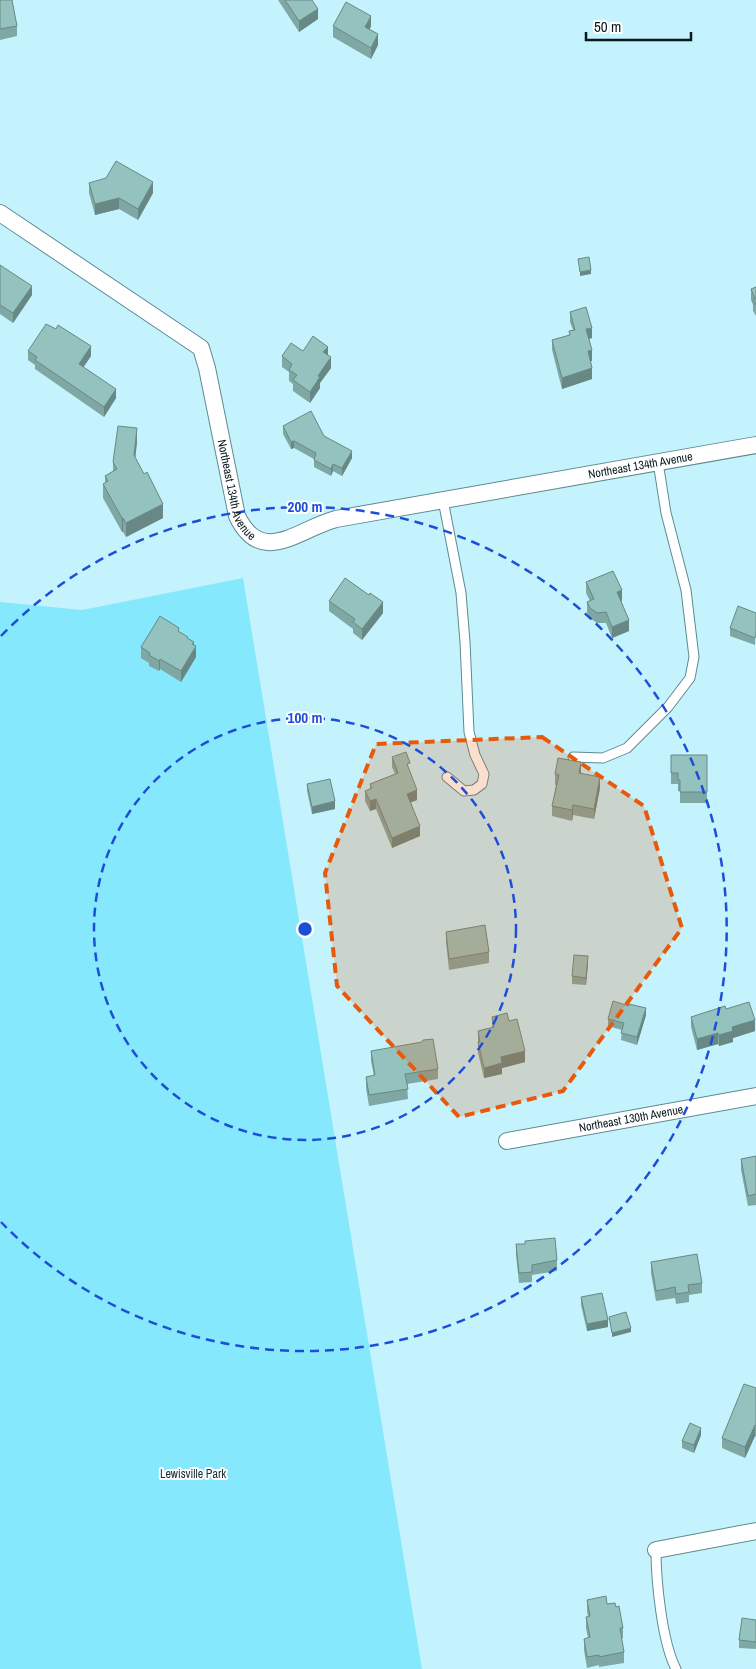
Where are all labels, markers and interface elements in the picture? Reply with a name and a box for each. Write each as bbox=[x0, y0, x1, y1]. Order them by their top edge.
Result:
scale bar bbox=[586, 10, 691, 42]
text: 50 m bbox=[594, 16, 621, 37]
street label: Northeast 134th Avenue bbox=[214, 438, 259, 544]
street label: Northeast 134th Avenue bbox=[587, 448, 694, 482]
text: 200 m bbox=[288, 496, 322, 517]
text: 100 m bbox=[288, 707, 322, 728]
centre of rings bbox=[296, 920, 314, 938]
street label: Northeast 130th Avenue bbox=[578, 1101, 684, 1136]
park label: Lewisville Park bbox=[160, 1466, 226, 1482]

